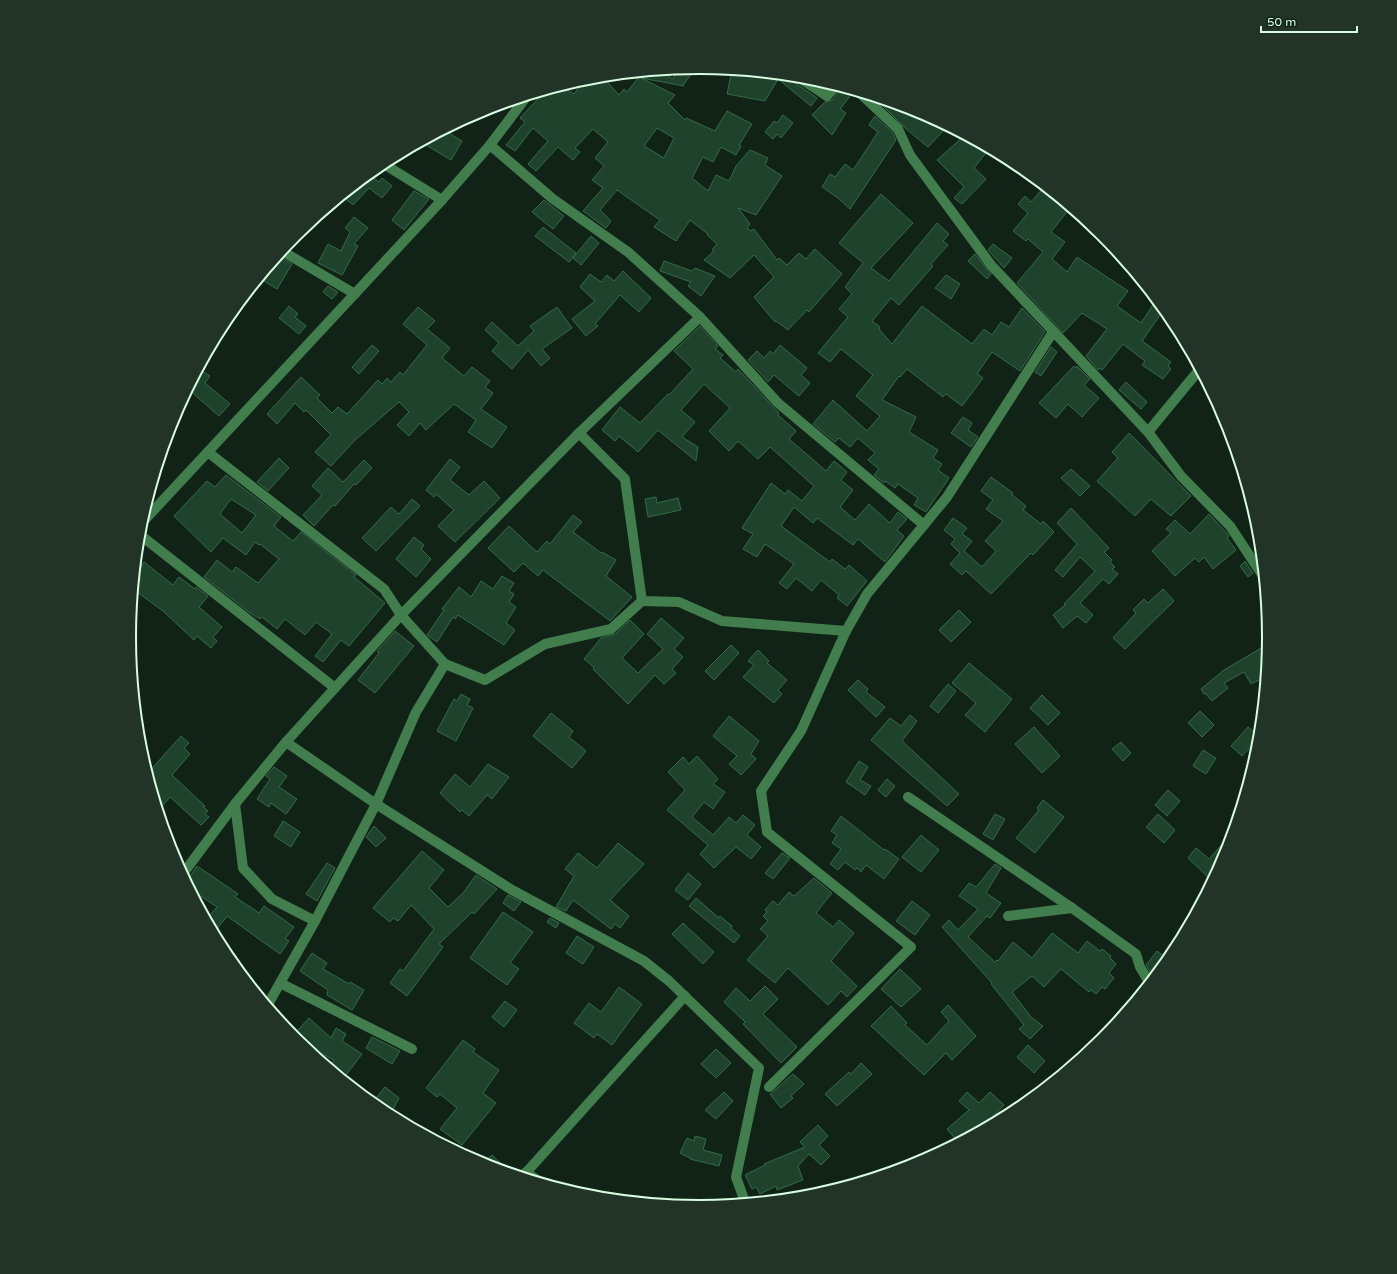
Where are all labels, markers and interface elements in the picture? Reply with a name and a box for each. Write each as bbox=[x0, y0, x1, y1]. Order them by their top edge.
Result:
scale bar bbox=[1261, 8, 1357, 34]
text: 50 m bbox=[1267, 15, 1296, 29]

